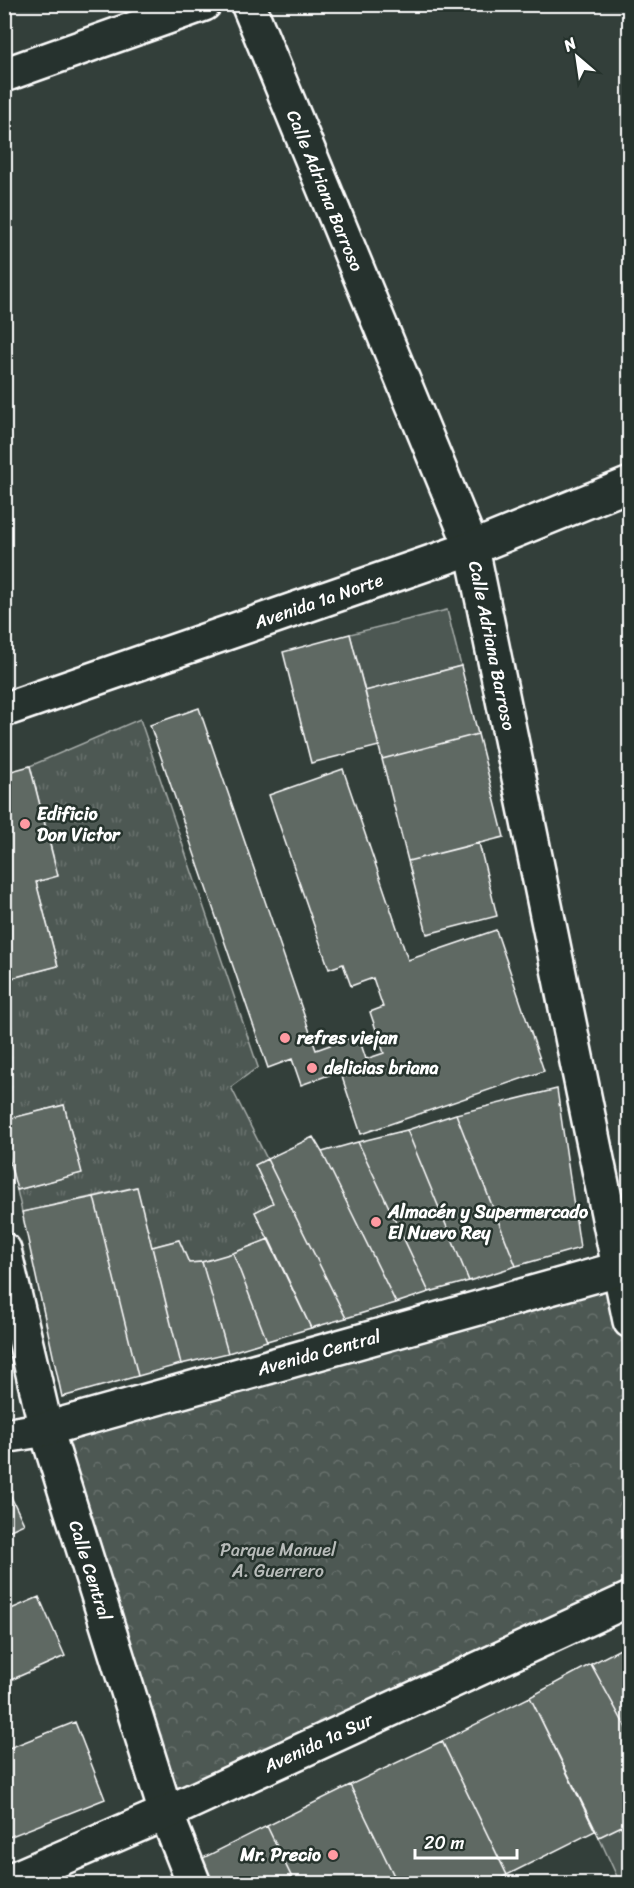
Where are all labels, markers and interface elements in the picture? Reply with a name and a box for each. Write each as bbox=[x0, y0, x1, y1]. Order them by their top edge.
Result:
north arrow bbox=[547, 27, 607, 87]
text: N bbox=[557, 29, 583, 60]
street label: Calle Adriana Barroso bbox=[277, 105, 373, 277]
street label: Calle Adriana Barroso bbox=[459, 558, 525, 733]
street label: Avenida 1a Norte bbox=[249, 564, 388, 639]
place label: Edificio Don Victor bbox=[37, 798, 121, 851]
marker: Edificio Don Victor bbox=[18, 817, 32, 831]
place label: refres viejan bbox=[296, 1022, 398, 1054]
marker: refres viejan bbox=[278, 1031, 292, 1045]
place label: delicias briana bbox=[324, 1052, 439, 1084]
marker: delicias briana bbox=[305, 1061, 319, 1075]
place label: Almacén y Supermercado El Nuevo Rey bbox=[387, 1196, 589, 1249]
marker: Almacén y Supermercado El Nuevo Rey bbox=[369, 1215, 383, 1229]
street label: Avenida Central bbox=[253, 1320, 385, 1385]
street label: Calle Central bbox=[59, 1516, 121, 1625]
park label: Parque Manuel A. Guerrero bbox=[220, 1534, 337, 1587]
street label: Avenida 1a Sur bbox=[257, 1703, 379, 1782]
scale bar bbox=[415, 1822, 517, 1860]
text: 20 m bbox=[424, 1827, 464, 1859]
place label: Mr. Precio bbox=[239, 1839, 321, 1871]
marker: Mr. Precio bbox=[326, 1848, 340, 1862]

